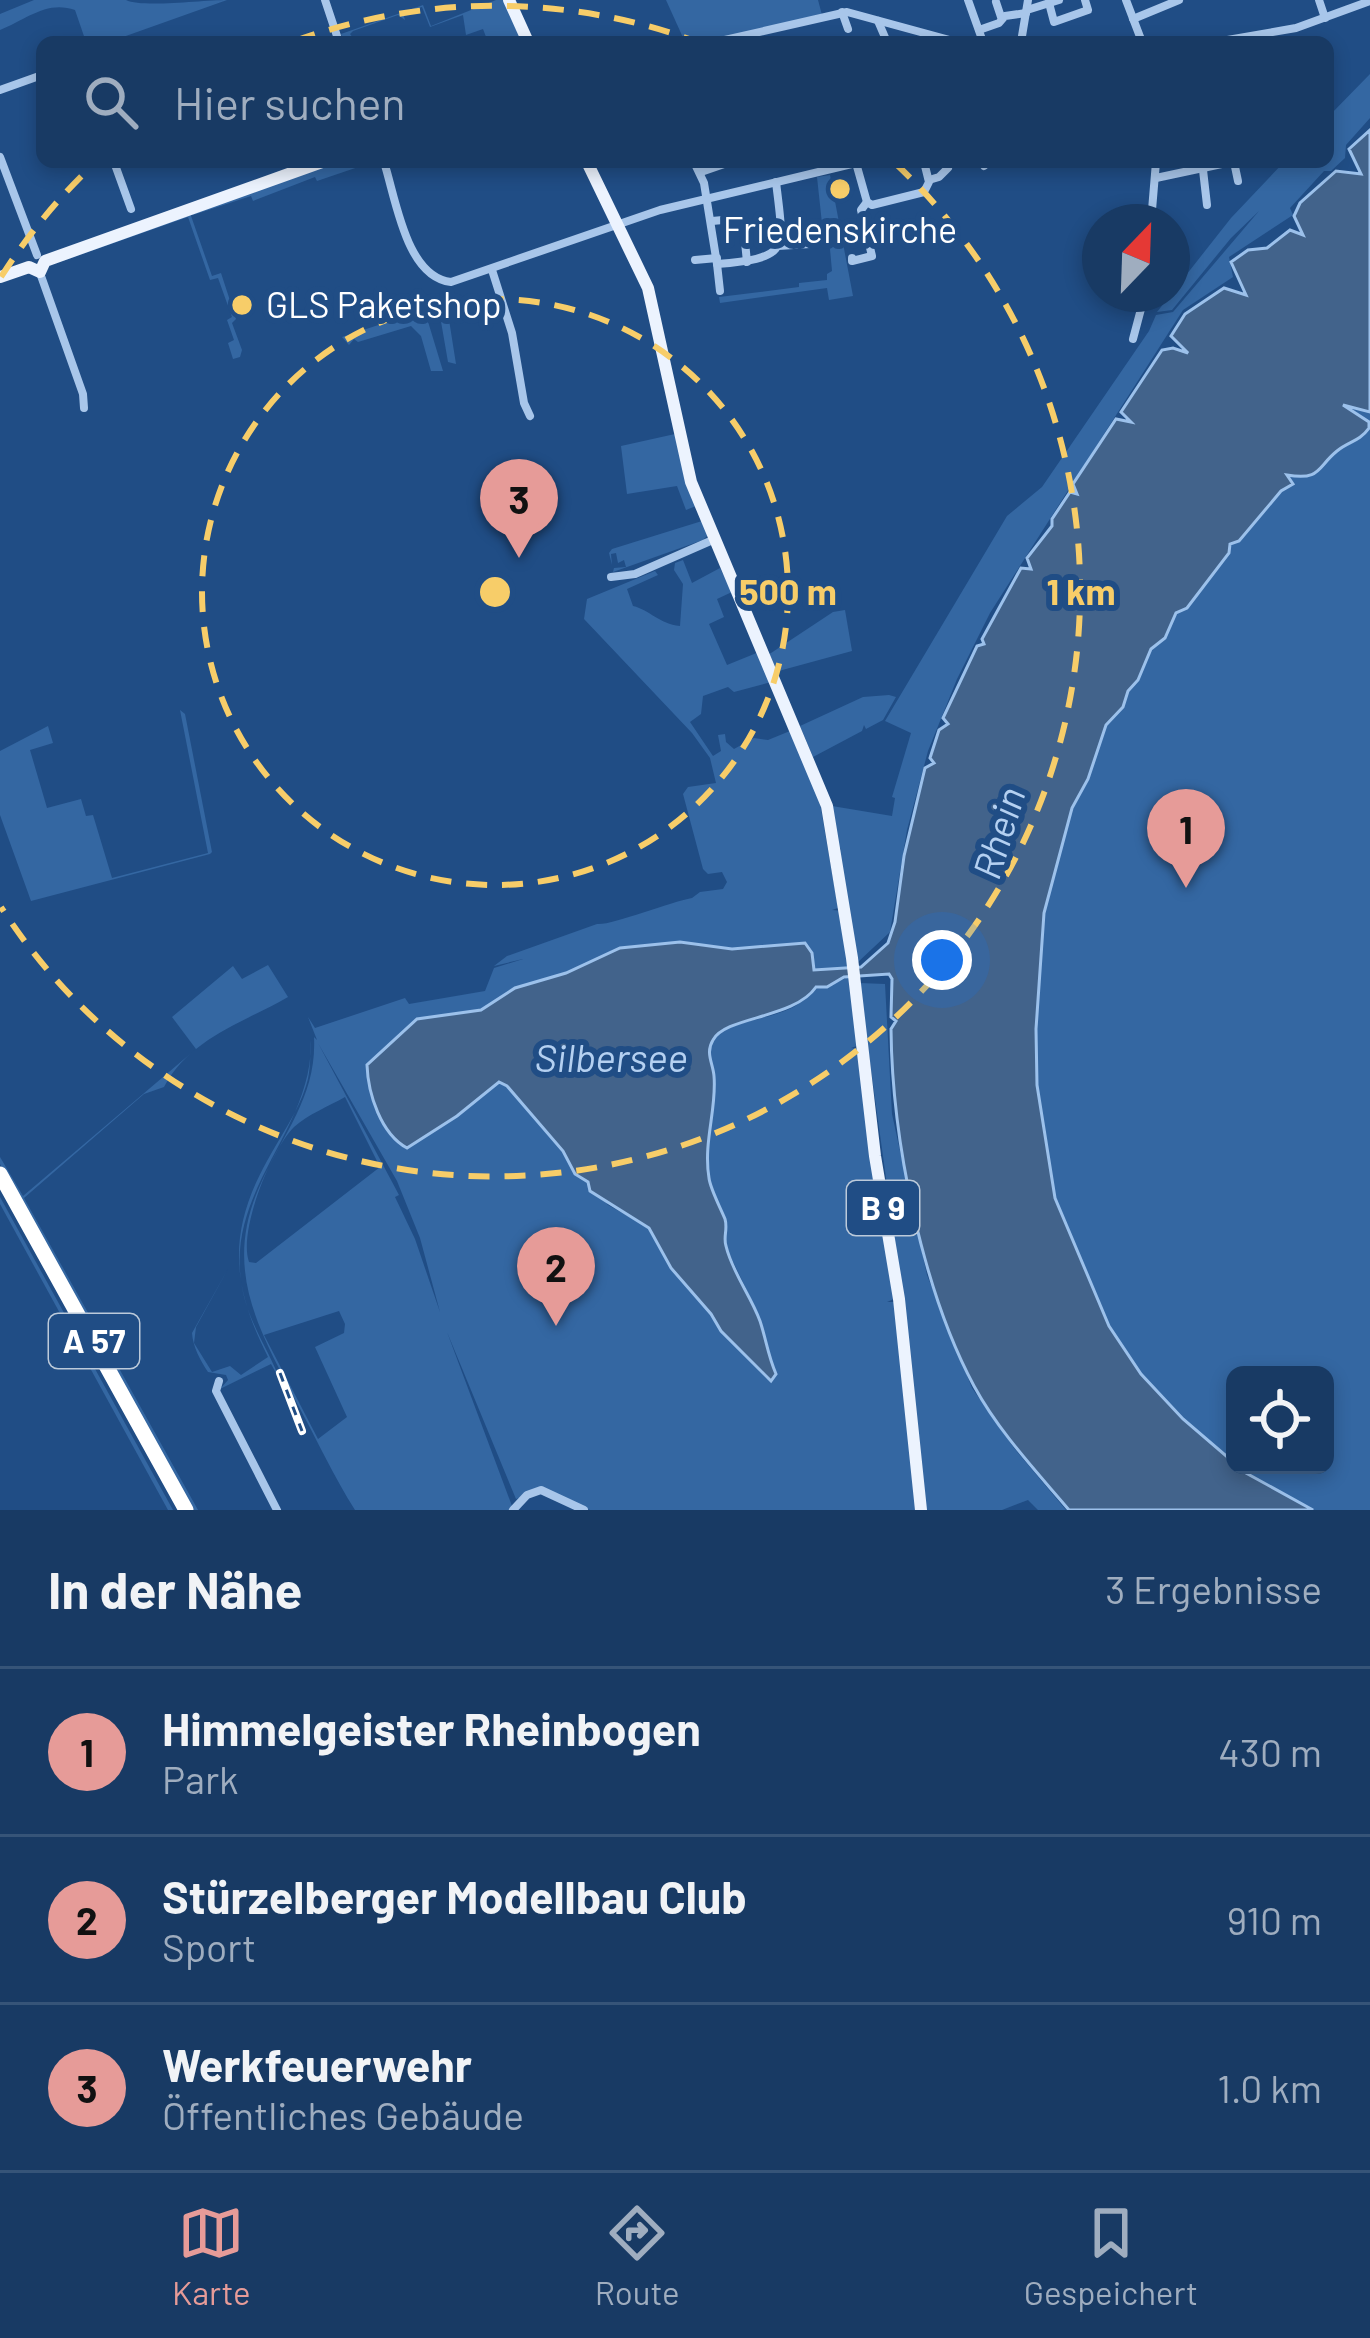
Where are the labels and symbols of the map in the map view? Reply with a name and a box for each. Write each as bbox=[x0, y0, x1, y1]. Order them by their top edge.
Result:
marker: Friedenskirche bbox=[827, 176, 853, 202]
north arrow bbox=[1082, 204, 1190, 312]
place label: Friedenskirche bbox=[723, 207, 957, 250]
place label: GLS Paketshop bbox=[266, 282, 502, 325]
marker: GLS Paketshop bbox=[229, 292, 255, 318]
pin: 3 bbox=[480, 459, 558, 558]
text: 500 m bbox=[739, 569, 837, 612]
text: 1 km bbox=[1046, 569, 1116, 612]
centre of rings bbox=[474, 571, 516, 613]
water label: Rhein bbox=[961, 781, 1034, 884]
pin: 1 bbox=[1147, 789, 1225, 888]
your location bbox=[912, 930, 972, 990]
water label: Silbersee bbox=[534, 1033, 688, 1080]
road number: B 9 bbox=[847, 1181, 919, 1235]
pin: 2 bbox=[517, 1227, 595, 1326]
road number: A 57 bbox=[49, 1314, 139, 1368]

